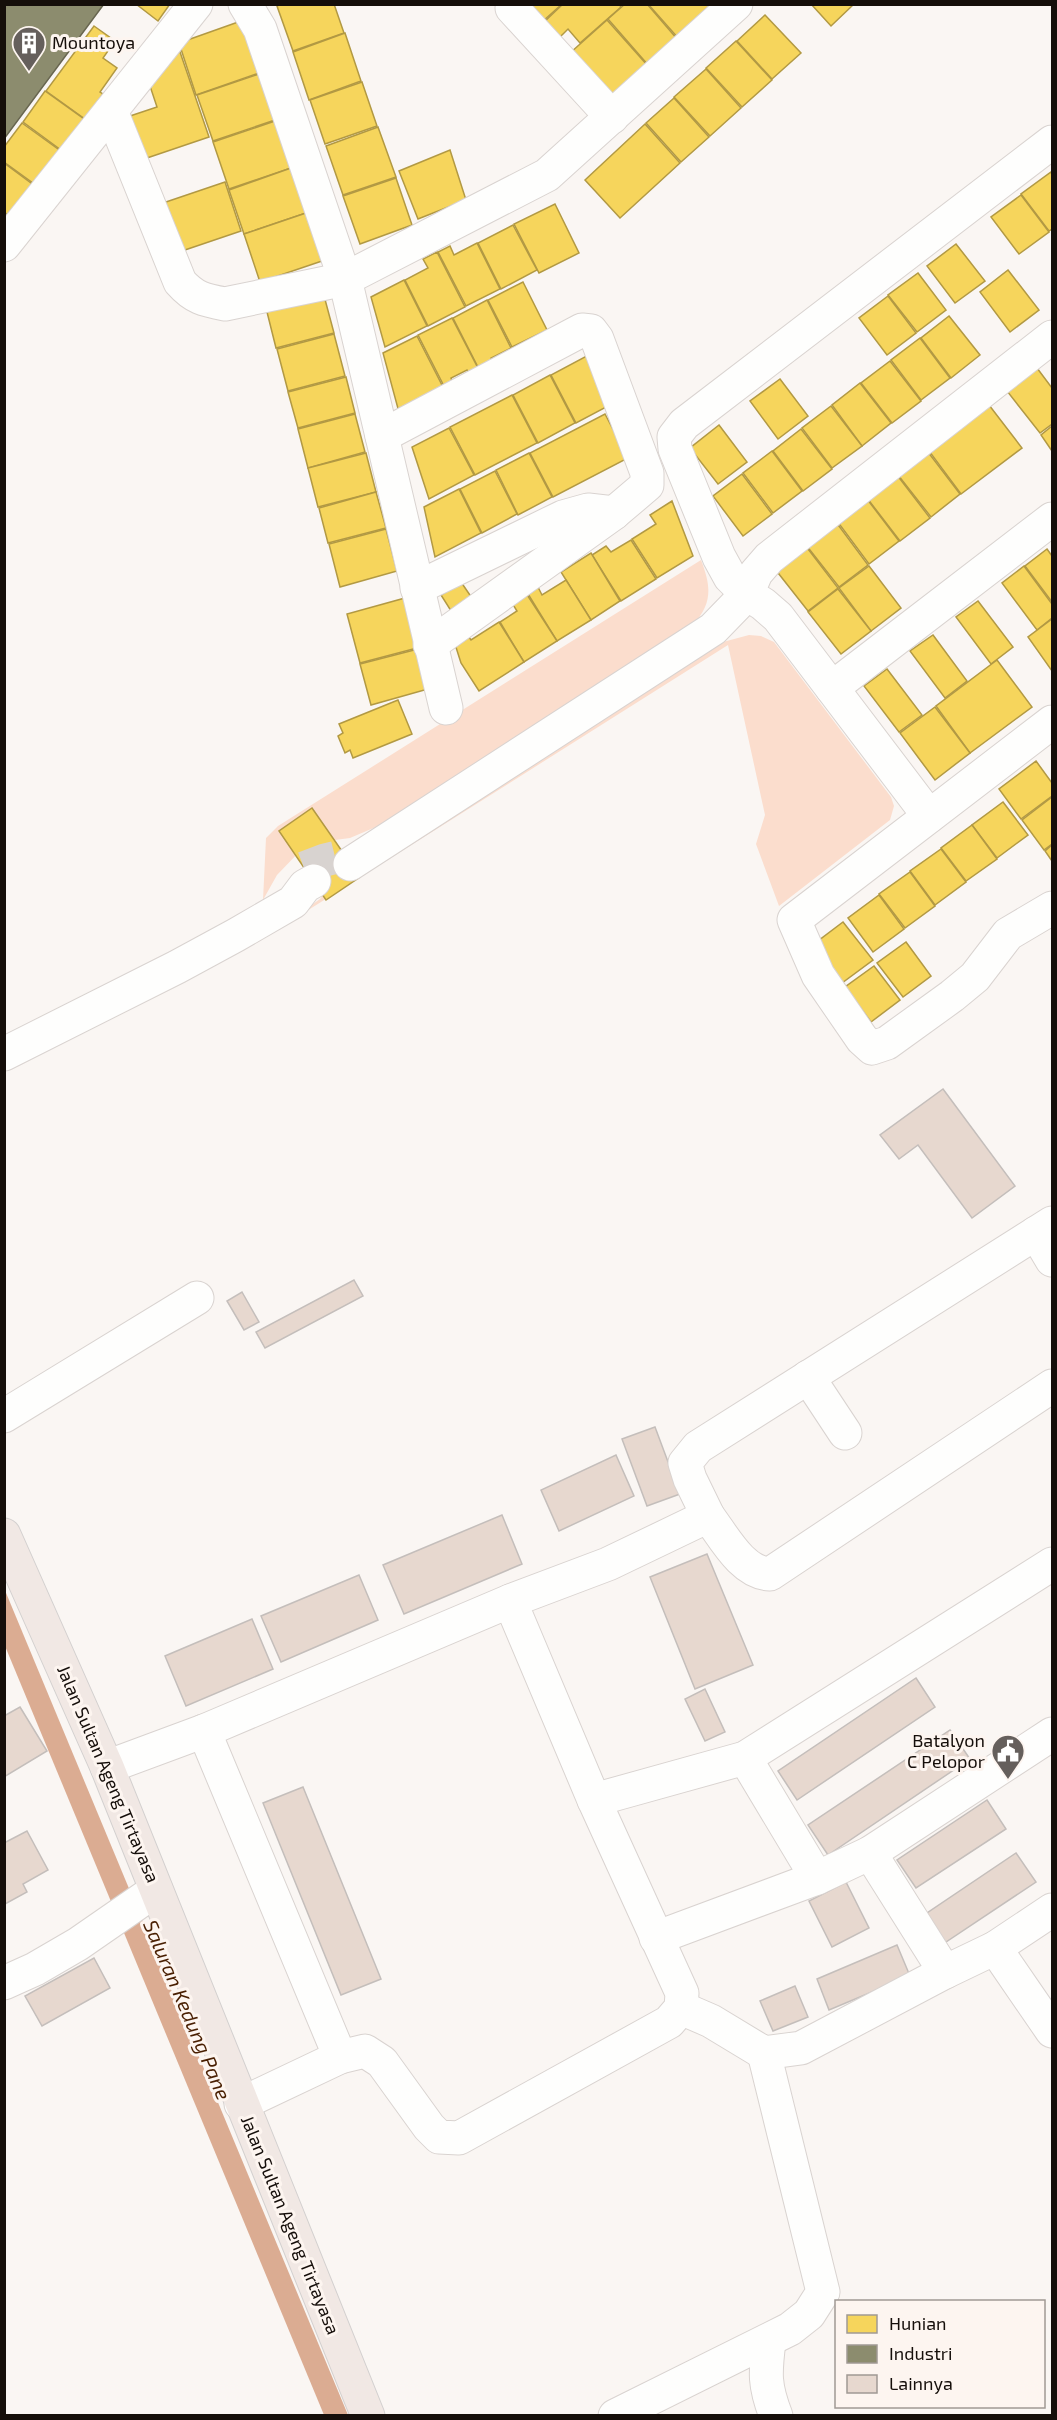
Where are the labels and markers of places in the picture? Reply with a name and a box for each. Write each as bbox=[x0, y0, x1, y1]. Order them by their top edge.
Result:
building icon: Mountoya bbox=[11, 25, 47, 72]
place label: Mountoya bbox=[52, 31, 135, 53]
place label: Batalyon C Pelopor bbox=[907, 1729, 985, 1772]
public building icon: Batalyon C Pelopor bbox=[990, 1733, 1026, 1780]

